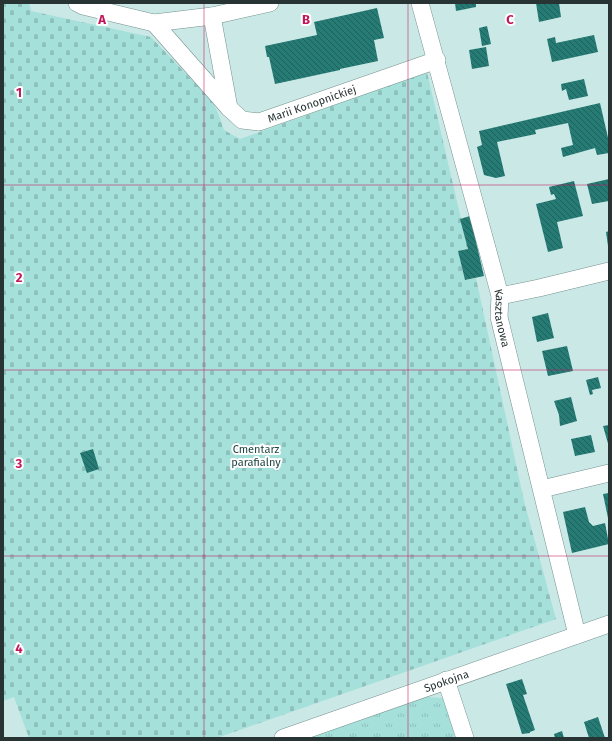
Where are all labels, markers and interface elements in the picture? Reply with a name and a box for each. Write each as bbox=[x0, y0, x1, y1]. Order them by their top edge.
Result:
text: A bbox=[97, 12, 106, 27]
text: B bbox=[302, 12, 310, 27]
text: C bbox=[506, 12, 514, 27]
street label: Marii Konopnickiej bbox=[266, 82, 358, 125]
text: 1 bbox=[16, 85, 22, 100]
text: 2 bbox=[16, 270, 23, 285]
street label: Kasztanowa bbox=[492, 287, 513, 348]
park label: Cmentarz parafialny bbox=[231, 443, 281, 469]
text: 3 bbox=[15, 456, 23, 471]
text: 4 bbox=[15, 641, 23, 656]
street label: Spokojna bbox=[422, 667, 470, 695]

